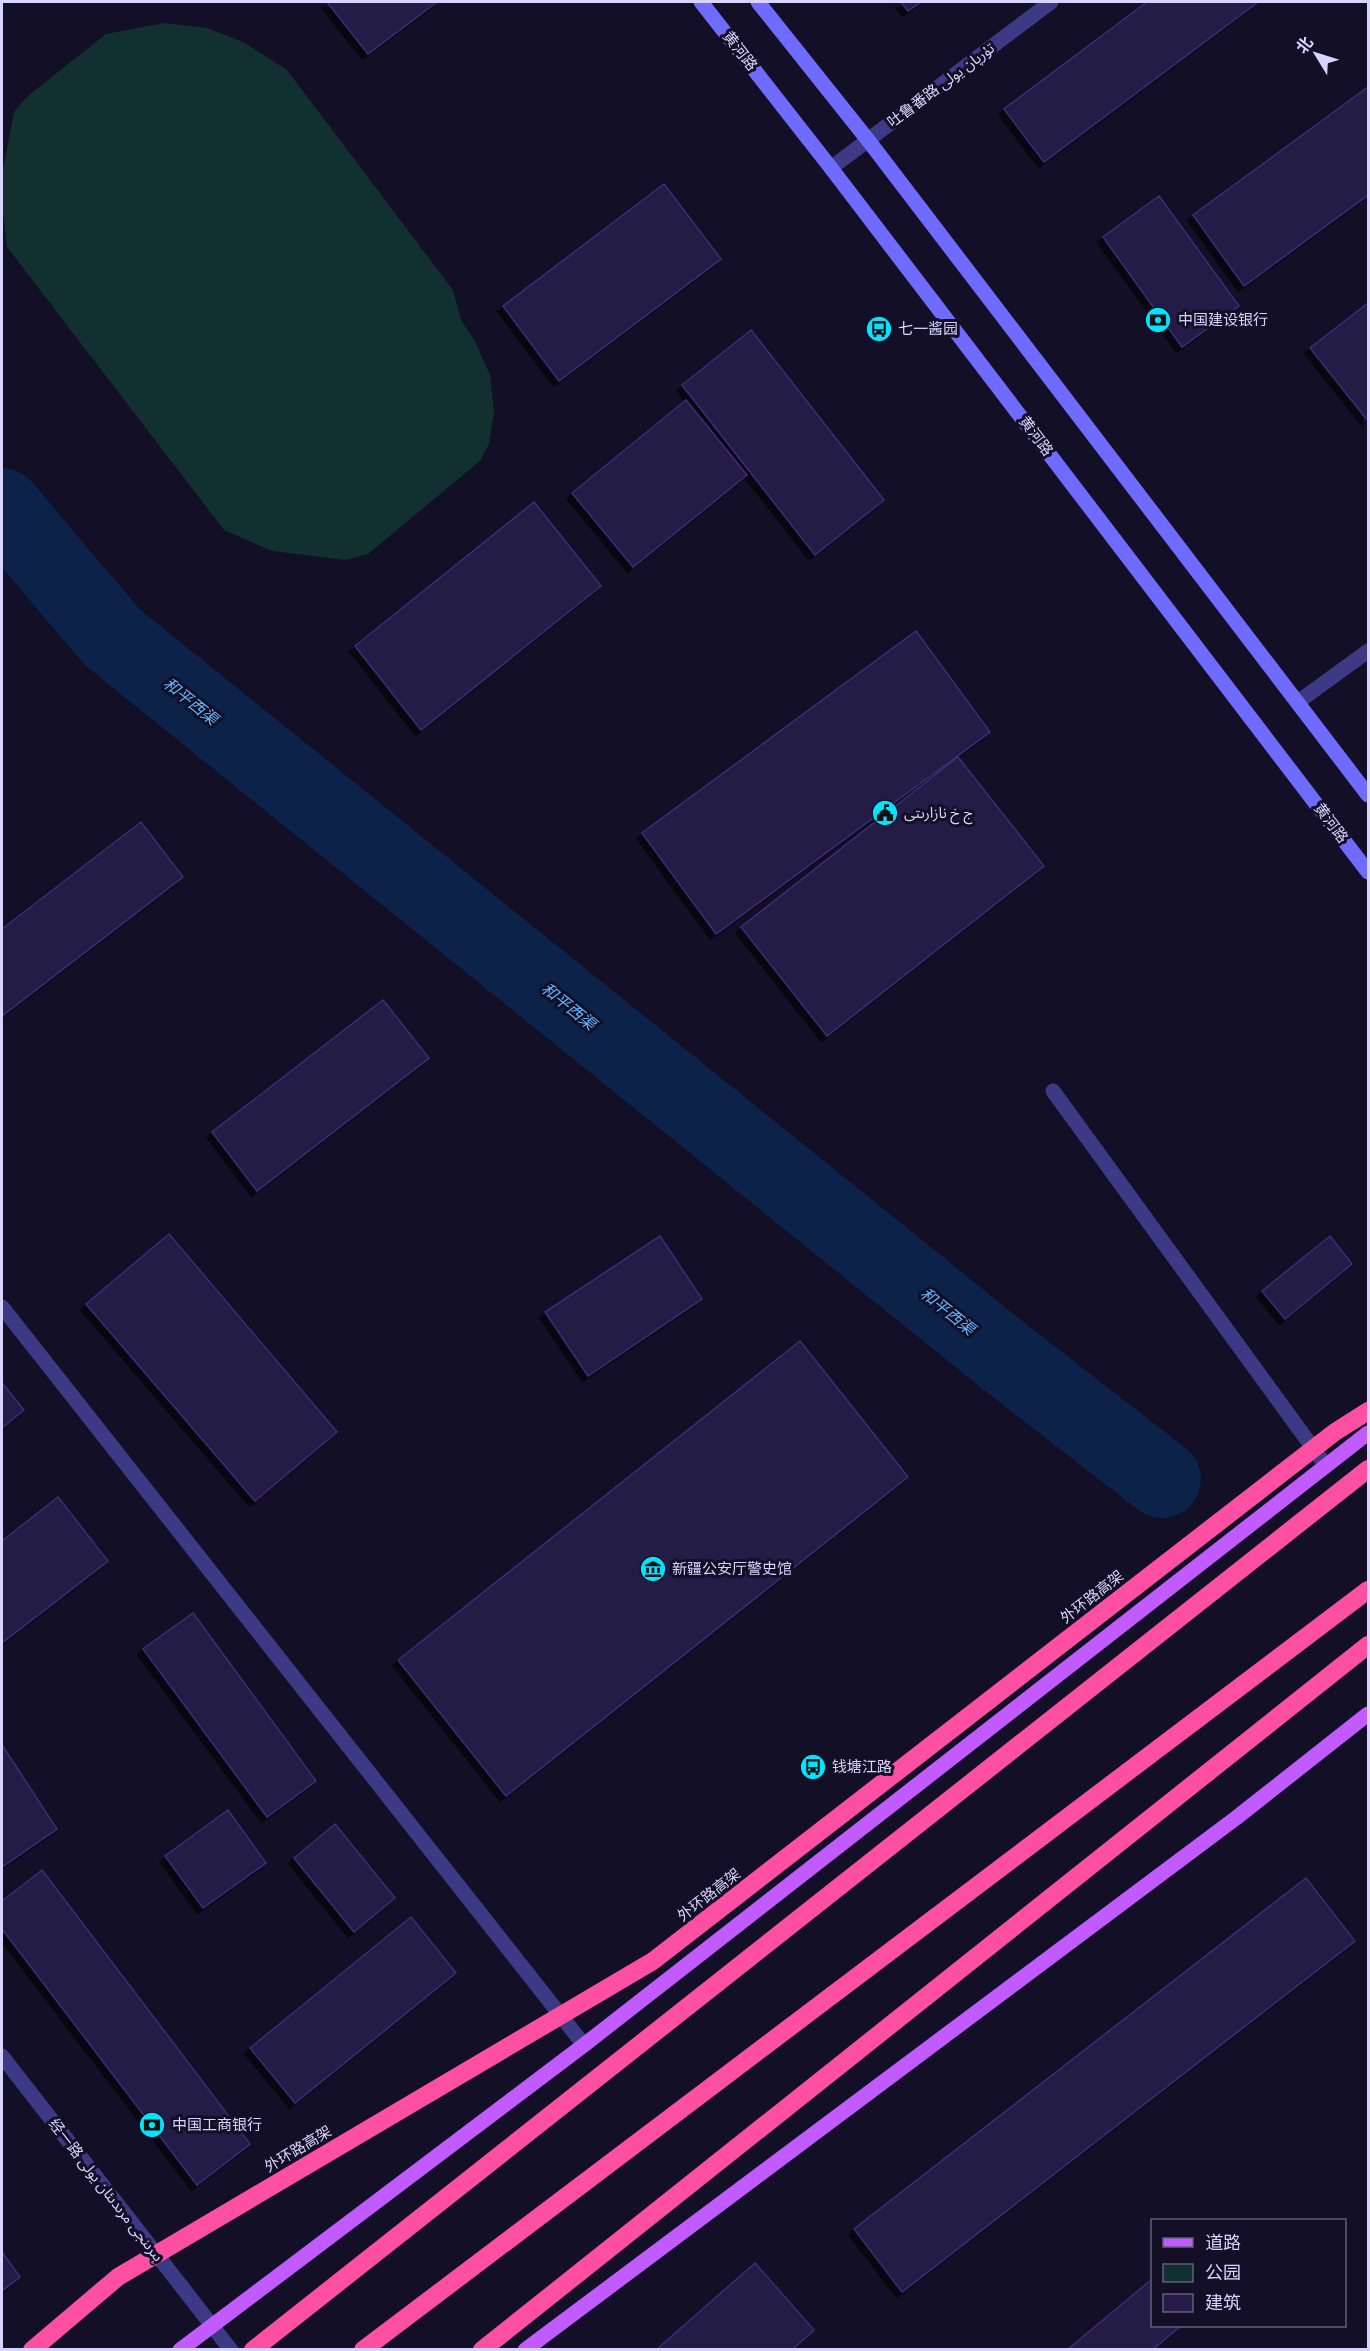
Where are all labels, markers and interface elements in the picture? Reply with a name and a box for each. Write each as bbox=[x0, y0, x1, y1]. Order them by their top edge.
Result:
north arrow bbox=[1286, 24, 1346, 84]
street label: 黄河路 bbox=[719, 28, 761, 74]
text: 北 bbox=[1292, 33, 1317, 57]
street label: 吐鲁番路 تۇرپان يولى bbox=[884, 39, 999, 132]
bank icon: 中国建设银行 bbox=[1143, 305, 1173, 335]
place label: 中国建设银行 bbox=[1178, 311, 1268, 329]
bus stop icon: 七一酱园 bbox=[864, 314, 894, 344]
place label: 七一酱园 bbox=[898, 320, 958, 338]
street label: 黄河路 bbox=[1015, 413, 1057, 459]
water label: 和平西渠 bbox=[160, 674, 223, 730]
public building icon: ج خ نازارىتى bbox=[870, 798, 900, 828]
street label: 黄河路 bbox=[1310, 800, 1352, 846]
place label: ج خ نازارىتى bbox=[904, 804, 973, 825]
water label: 和平西渠 bbox=[538, 979, 601, 1035]
water label: 和平西渠 bbox=[917, 1284, 980, 1340]
museum icon: 新疆公安厅警史馆 bbox=[638, 1554, 668, 1584]
place label: 新疆公安厅警史馆 bbox=[672, 1560, 792, 1578]
street label: 外环路高架 bbox=[1057, 1567, 1127, 1627]
bus stop icon: 钱塘江路 bbox=[798, 1752, 828, 1782]
place label: 钱塘江路 bbox=[832, 1758, 892, 1776]
street label: 外环路高架 bbox=[674, 1865, 744, 1925]
bank icon: 中国工商银行 bbox=[137, 2110, 167, 2140]
street label: 经一路 بىرىنجى مرىدىئان يولى bbox=[45, 2115, 167, 2265]
place label: 中国工商银行 bbox=[172, 2116, 262, 2134]
street label: 外环路高架 bbox=[261, 2122, 335, 2176]
legend bbox=[1151, 2219, 1346, 2327]
text: 道路 bbox=[1205, 2232, 1241, 2254]
text: 公园 bbox=[1205, 2262, 1241, 2284]
text: 建筑 bbox=[1205, 2292, 1241, 2314]

